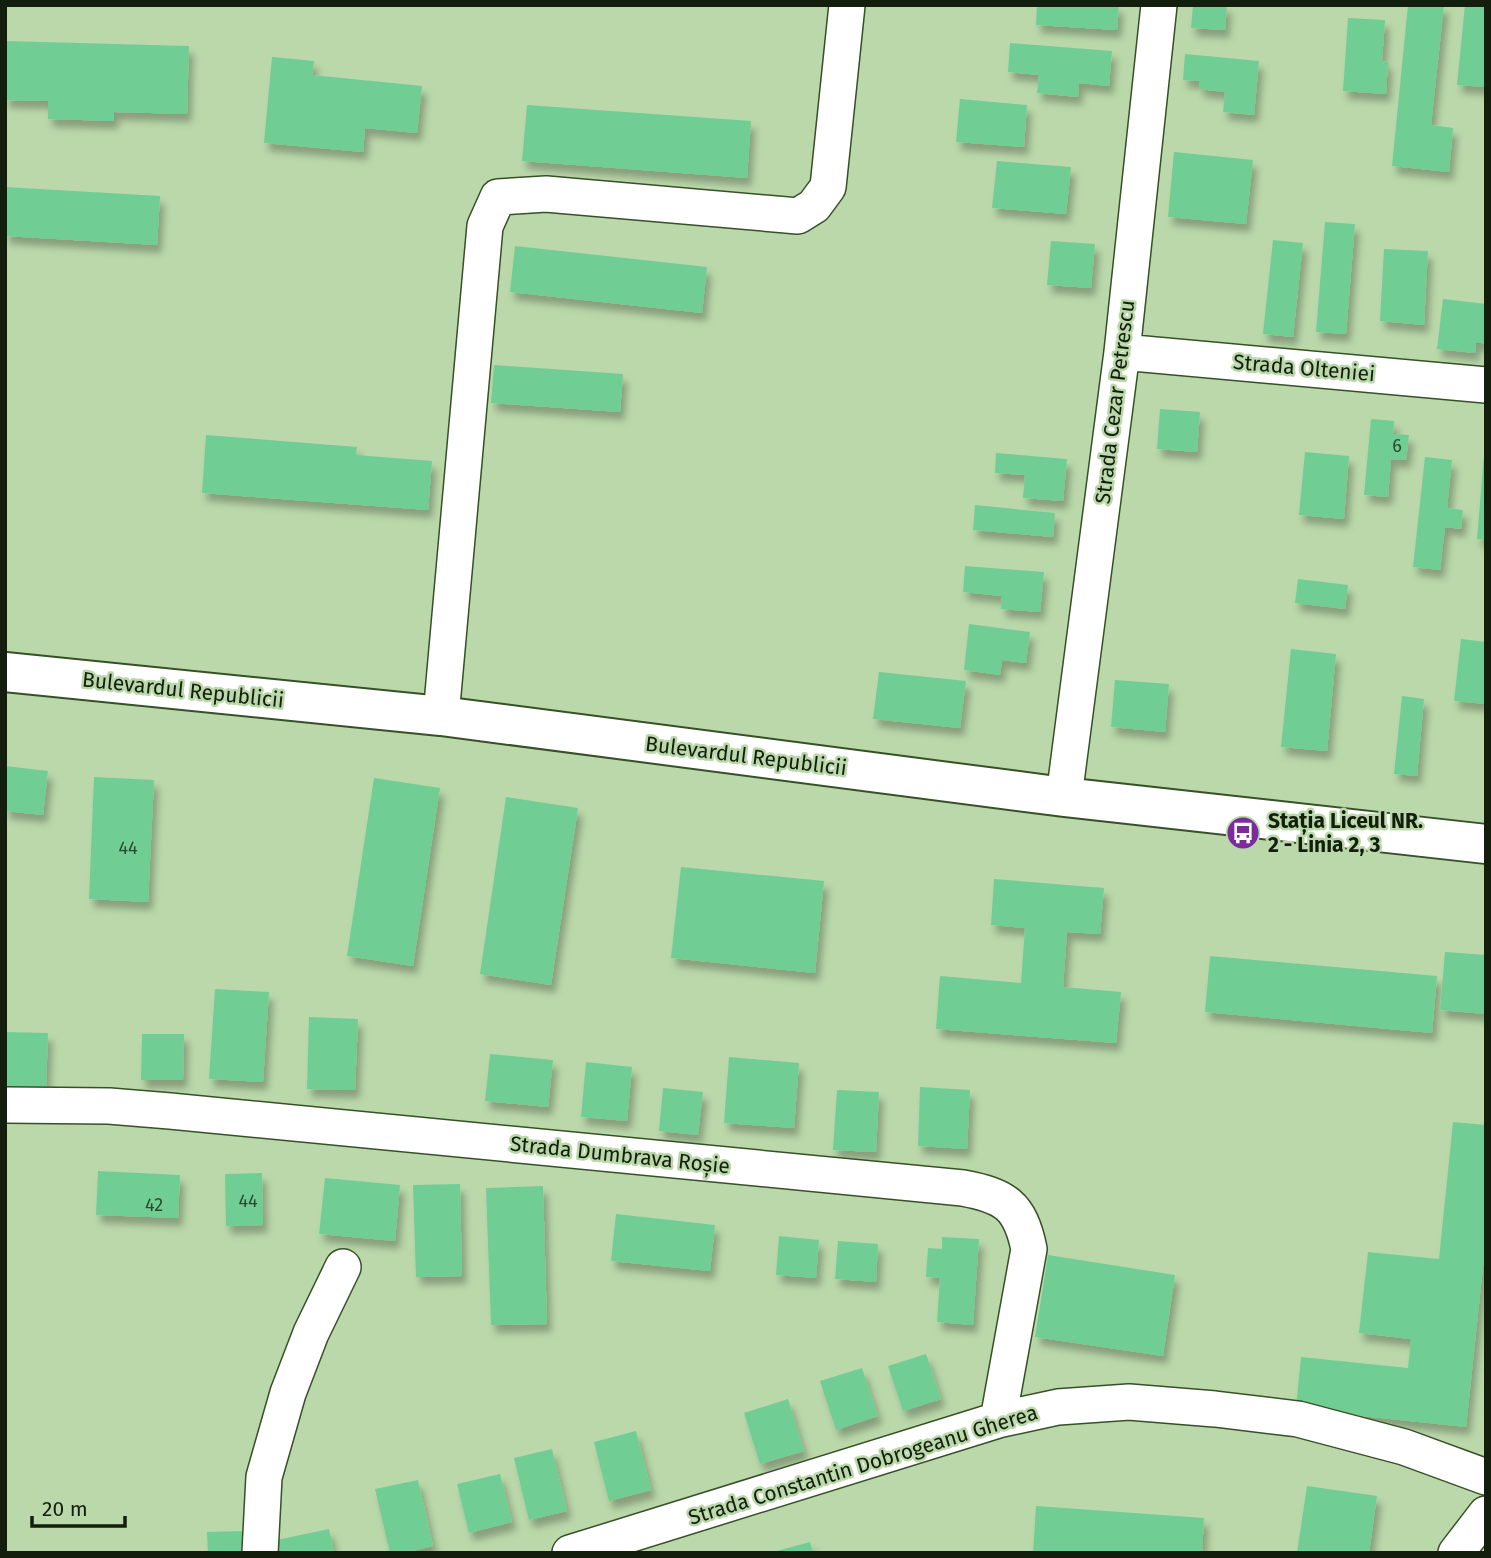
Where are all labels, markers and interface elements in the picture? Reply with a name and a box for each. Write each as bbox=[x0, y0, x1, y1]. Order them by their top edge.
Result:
street label: Strada Cezar Petrescu bbox=[1090, 299, 1140, 505]
street label: Strada Olteniei bbox=[1232, 349, 1376, 387]
house number: 6 bbox=[1392, 435, 1402, 457]
street label: Bulevardul Republicii bbox=[81, 666, 285, 714]
street label: Bulevardul Republicii bbox=[644, 731, 848, 781]
place label: Stația Liceul NR. 2 - Linia 2, 3 bbox=[1268, 808, 1423, 858]
bus stop icon: Stația Liceul NR. 2 - Linia 2, 3 bbox=[1224, 814, 1262, 852]
house number: 44 bbox=[118, 837, 138, 859]
street label: Strada Dumbrava Roșie bbox=[509, 1131, 731, 1179]
house number: 44 bbox=[238, 1190, 258, 1212]
house number: 42 bbox=[145, 1194, 163, 1216]
street label: Strada Constantin Dobrogeanu Gherea bbox=[685, 1399, 1041, 1531]
scale bar bbox=[32, 1484, 124, 1528]
text: 20 m bbox=[42, 1496, 88, 1522]

